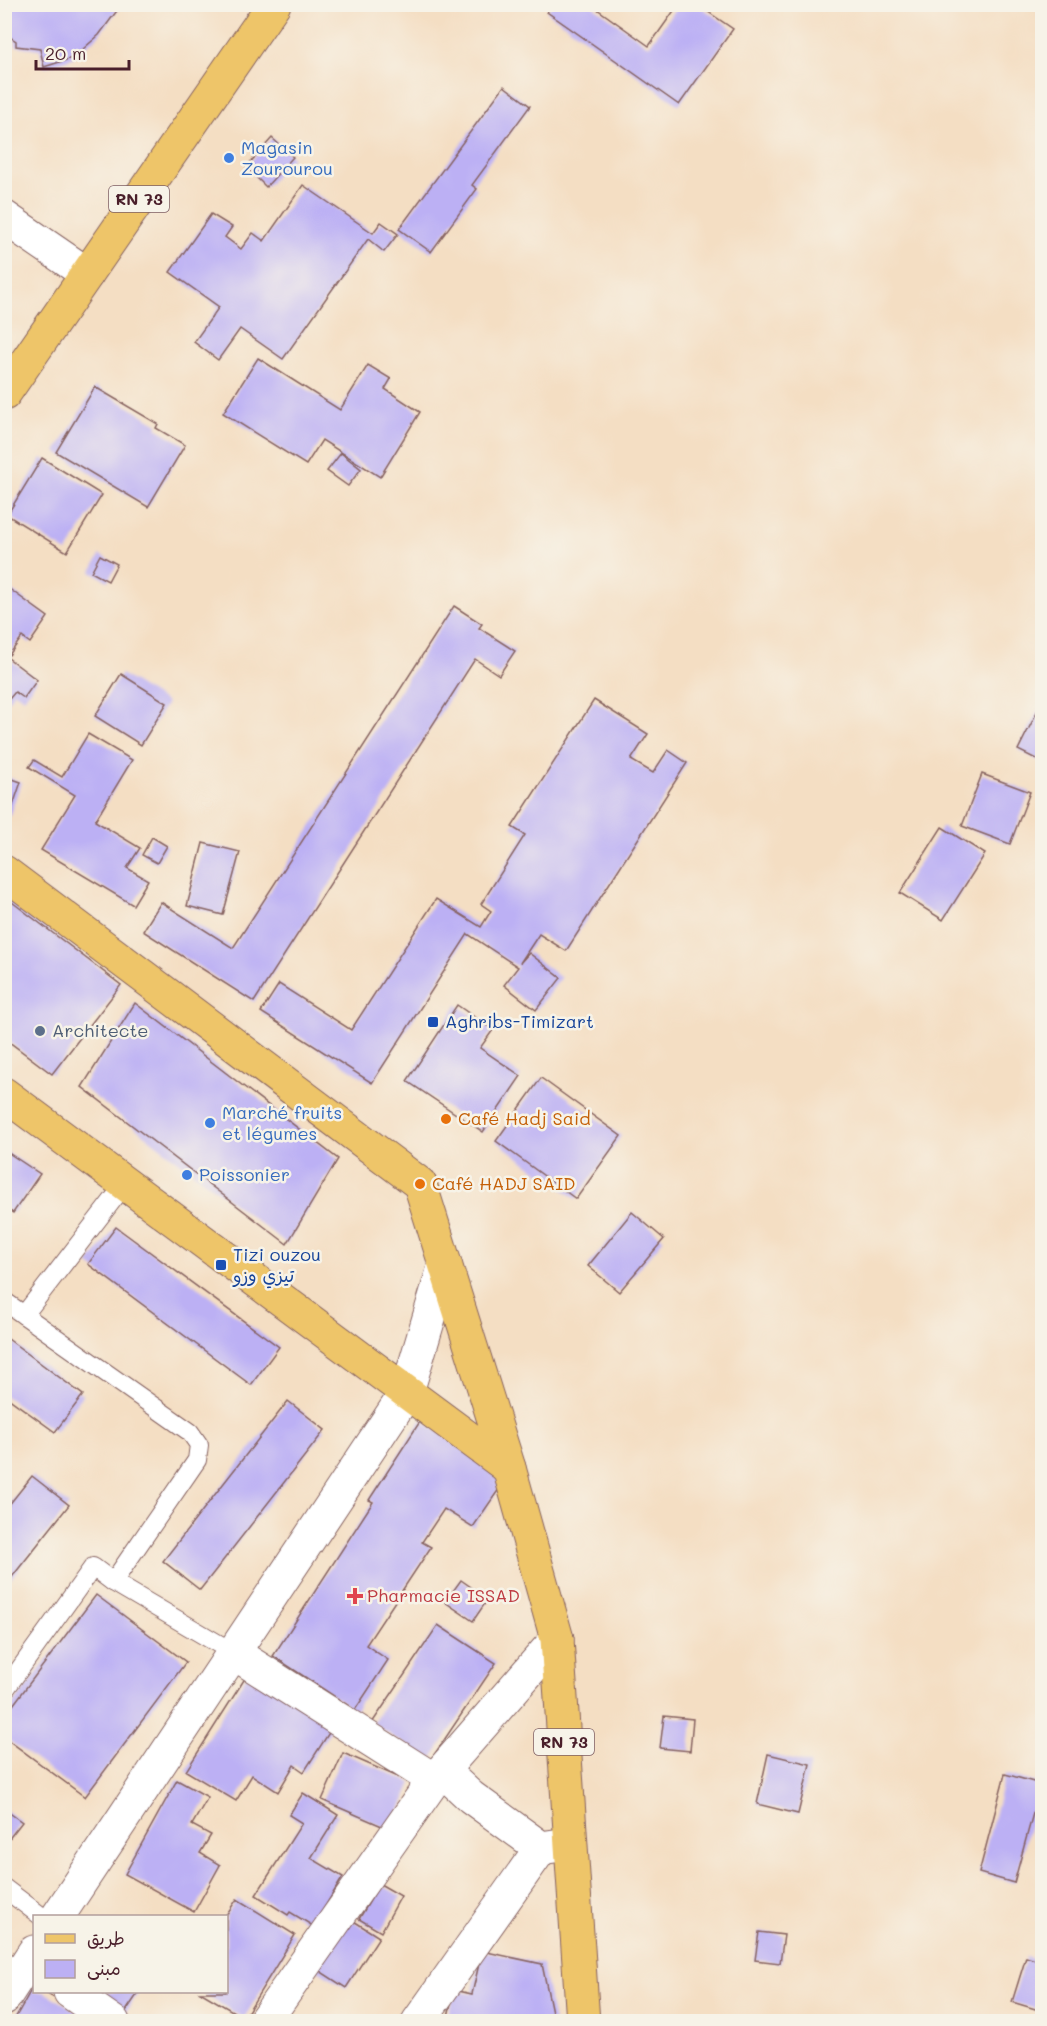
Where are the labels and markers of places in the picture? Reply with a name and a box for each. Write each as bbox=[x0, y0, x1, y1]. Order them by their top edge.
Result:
place label: Magasin Zourourou bbox=[241, 135, 333, 180]
marker: Magasin Zourourou bbox=[222, 151, 236, 165]
place label: Aghribs-Timizart bbox=[445, 1009, 594, 1033]
marker: Aghribs-Timizart bbox=[426, 1015, 440, 1029]
place label: Architecte bbox=[52, 1018, 148, 1042]
marker: Architecte bbox=[33, 1024, 47, 1038]
place label: Marché fruits et légumes bbox=[222, 1100, 342, 1145]
place label: Café Hadj Said bbox=[458, 1106, 591, 1130]
marker: Café Hadj Said bbox=[439, 1112, 453, 1126]
marker: Marché fruits et légumes bbox=[203, 1116, 217, 1130]
place label: Poissonier bbox=[199, 1162, 290, 1186]
marker: Poissonier bbox=[180, 1168, 194, 1182]
place label: Café HADJ SAID bbox=[432, 1171, 575, 1195]
marker: Café HADJ SAID bbox=[413, 1177, 427, 1191]
place label: Tizi ouzou تيزي وزو bbox=[232, 1242, 321, 1289]
marker: Tizi ouzou تيزي وزو bbox=[214, 1258, 228, 1272]
place label: Pharmacie ISSAD bbox=[367, 1583, 520, 1607]
marker: Pharmacie ISSAD bbox=[348, 1589, 362, 1603]

